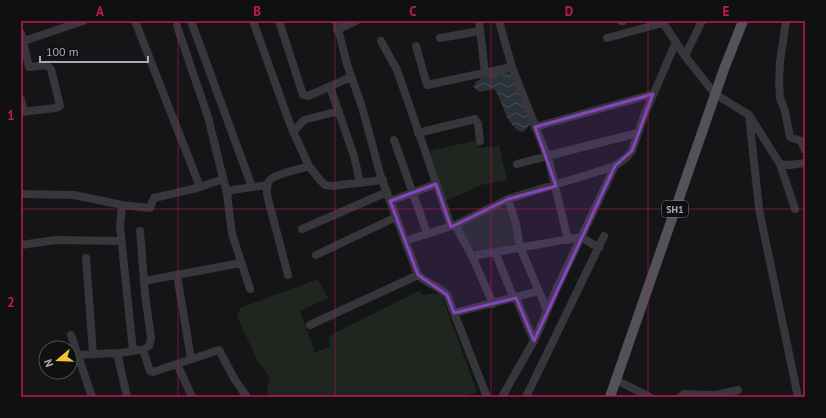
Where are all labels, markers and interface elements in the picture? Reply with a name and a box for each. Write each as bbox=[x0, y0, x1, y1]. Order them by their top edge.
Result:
text: A bbox=[96, 3, 104, 20]
text: B bbox=[253, 3, 261, 20]
text: C bbox=[409, 3, 417, 20]
text: D bbox=[565, 3, 573, 20]
text: E bbox=[723, 3, 730, 20]
scale bar bbox=[40, 38, 148, 64]
text: 100 m bbox=[46, 44, 79, 59]
text: 1 bbox=[7, 107, 15, 124]
road number: SH1 bbox=[662, 201, 688, 217]
text: 2 bbox=[7, 294, 15, 311]
north arrow bbox=[38, 340, 78, 380]
text: N bbox=[41, 358, 56, 369]

